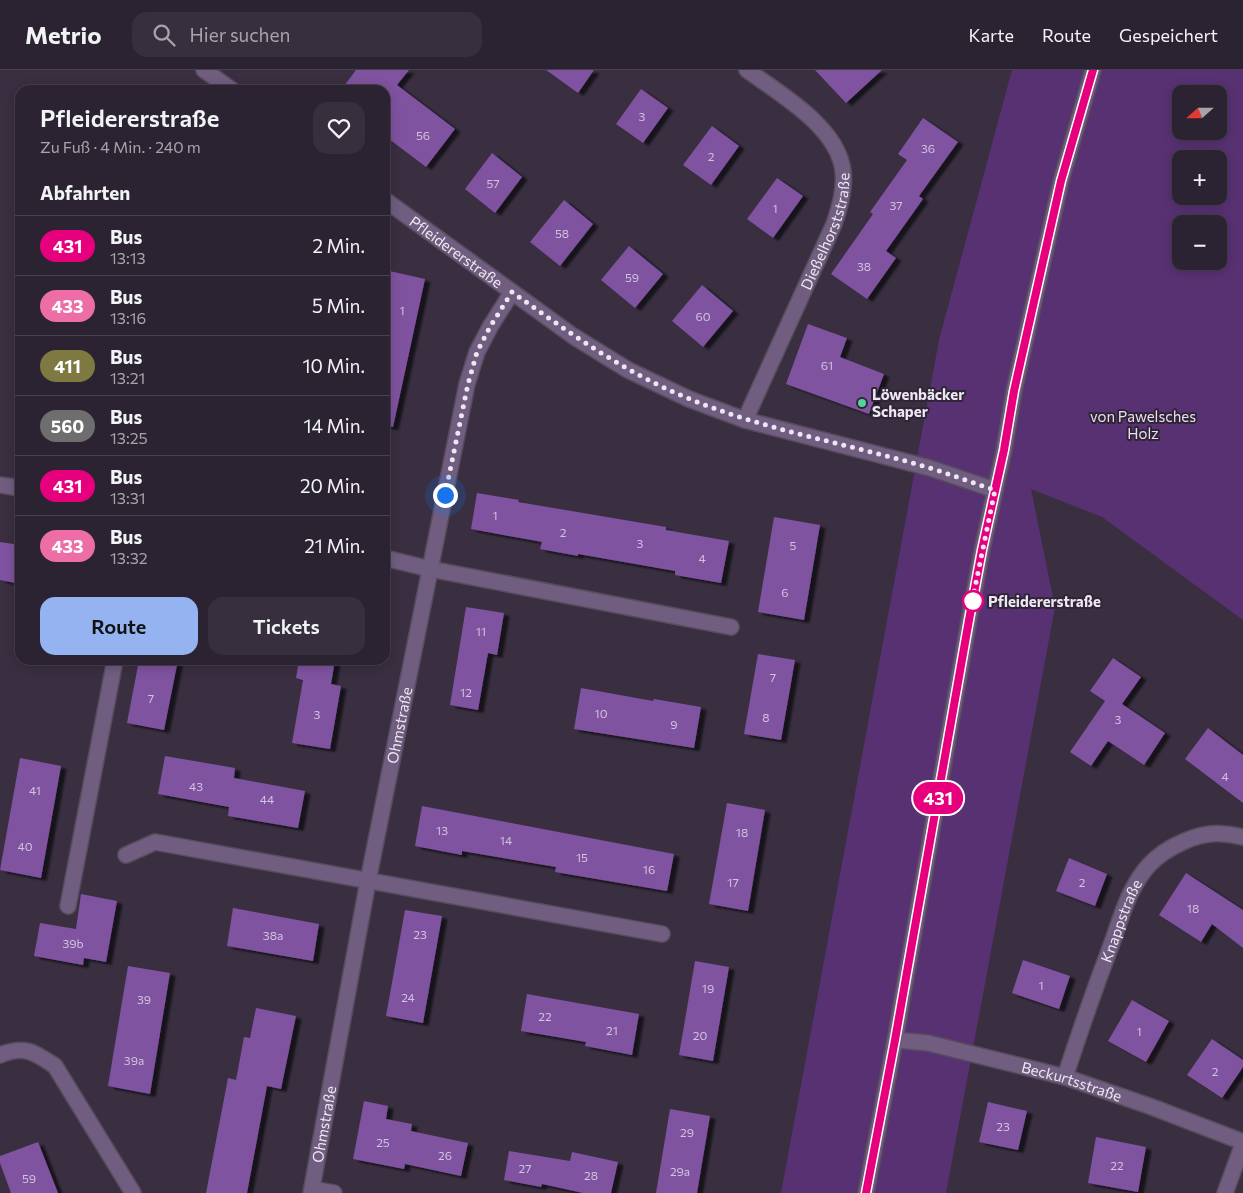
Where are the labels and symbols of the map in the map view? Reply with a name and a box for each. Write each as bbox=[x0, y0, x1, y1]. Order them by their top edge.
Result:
north arrow bbox=[1172, 85, 1228, 140]
house number: 3 bbox=[639, 109, 646, 123]
house number: 56 bbox=[416, 128, 430, 142]
house number: 36 bbox=[921, 141, 935, 155]
house number: 2 bbox=[708, 149, 715, 163]
street label: Dießelhorststraße bbox=[796, 172, 853, 292]
house number: 57 bbox=[486, 176, 500, 190]
house number: 37 bbox=[889, 198, 903, 212]
house number: 1 bbox=[772, 201, 778, 215]
street label: Pfleidererstraße bbox=[406, 212, 506, 291]
house number: 58 bbox=[555, 226, 569, 240]
house number: 38 bbox=[857, 259, 871, 273]
house number: 59 bbox=[625, 270, 639, 284]
house number: 1 bbox=[399, 303, 405, 317]
house number: 60 bbox=[695, 309, 711, 323]
house number: 61 bbox=[821, 358, 833, 372]
place label: Löwenbäcker Schaper bbox=[872, 385, 964, 420]
marker: Löwenbäcker Schaper bbox=[856, 397, 868, 409]
park label: von Pawelsches Holz bbox=[1090, 407, 1196, 442]
your location bbox=[433, 483, 458, 508]
house number: 1 bbox=[492, 508, 498, 522]
house number: 2 bbox=[560, 525, 567, 539]
house number: 3 bbox=[637, 536, 644, 550]
house number: 5 bbox=[790, 538, 797, 552]
house number: 4 bbox=[698, 551, 706, 565]
house number: 6 bbox=[781, 585, 789, 599]
marker: Pfleidererstraße bbox=[962, 590, 984, 612]
place label: Pfleidererstraße bbox=[988, 592, 1101, 610]
house number: 11 bbox=[476, 624, 486, 638]
house number: 7 bbox=[770, 670, 776, 684]
street label: Ohmstraße bbox=[383, 685, 415, 765]
house number: 12 bbox=[460, 685, 472, 699]
house number: 7 bbox=[148, 691, 154, 705]
house number: 10 bbox=[595, 706, 608, 720]
house number: 3 bbox=[314, 707, 321, 721]
house number: 8 bbox=[762, 710, 770, 724]
house number: 3 bbox=[1115, 712, 1122, 726]
house number: 9 bbox=[670, 717, 678, 731]
house number: 4 bbox=[1221, 769, 1229, 783]
house number: 43 bbox=[189, 779, 203, 793]
line badge: 431 bbox=[909, 782, 967, 814]
house number: 41 bbox=[29, 783, 41, 797]
house number: 44 bbox=[260, 792, 274, 806]
house number: 13 bbox=[436, 823, 448, 837]
house number: 18 bbox=[736, 825, 748, 839]
house number: 14 bbox=[500, 833, 512, 847]
house number: 40 bbox=[17, 839, 33, 853]
house number: 15 bbox=[576, 850, 588, 864]
house number: 16 bbox=[643, 862, 655, 876]
house number: 17 bbox=[727, 875, 739, 889]
house number: 2 bbox=[1079, 875, 1086, 889]
street label: Knappstraße bbox=[1097, 876, 1145, 965]
house number: 18 bbox=[1187, 901, 1199, 915]
house number: 23 bbox=[413, 927, 427, 941]
house number: 38a bbox=[263, 928, 283, 942]
house number: 39b bbox=[62, 936, 84, 950]
house number: 1 bbox=[1038, 978, 1044, 992]
house number: 19 bbox=[702, 981, 714, 995]
house number: 24 bbox=[401, 990, 415, 1004]
house number: 39 bbox=[137, 992, 151, 1006]
house number: 22 bbox=[538, 1009, 552, 1023]
house number: 21 bbox=[606, 1023, 618, 1037]
house number: 1 bbox=[1136, 1024, 1142, 1038]
house number: 20 bbox=[693, 1028, 707, 1042]
house number: 39a bbox=[124, 1053, 144, 1067]
street label: Beckurtsstraße bbox=[1020, 1058, 1125, 1105]
house number: 2 bbox=[1212, 1064, 1219, 1078]
street label: Ohmstraße bbox=[308, 1084, 339, 1164]
house number: 23 bbox=[996, 1119, 1010, 1133]
house number: 29 bbox=[680, 1125, 694, 1139]
house number: 25 bbox=[376, 1135, 390, 1149]
house number: 26 bbox=[438, 1148, 452, 1162]
house number: 22 bbox=[1110, 1158, 1124, 1172]
house number: 27 bbox=[519, 1161, 531, 1175]
house number: 29a bbox=[670, 1164, 690, 1178]
house number: 28 bbox=[584, 1168, 598, 1182]
house number: 59 bbox=[22, 1171, 36, 1185]

